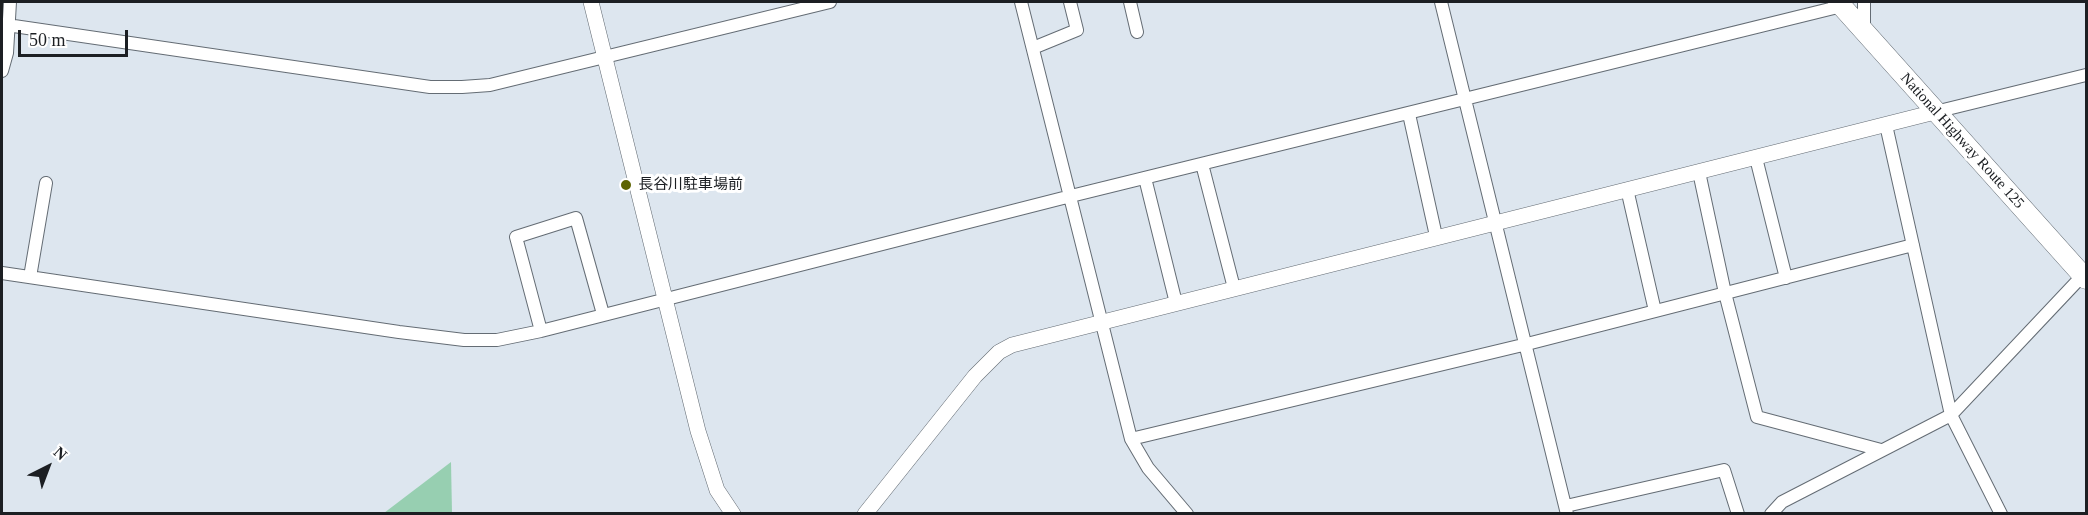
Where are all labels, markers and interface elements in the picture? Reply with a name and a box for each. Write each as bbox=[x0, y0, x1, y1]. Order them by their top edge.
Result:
scale bar bbox=[21, 18, 130, 56]
text: 50 m bbox=[29, 30, 66, 50]
street label: National Highway Route 125 bbox=[1896, 69, 2028, 213]
place label: 長谷川駐車場前 bbox=[638, 176, 743, 194]
marker: 長谷川駐車場前 bbox=[619, 178, 633, 192]
north arrow bbox=[18, 437, 78, 497]
text: N bbox=[50, 443, 70, 463]

